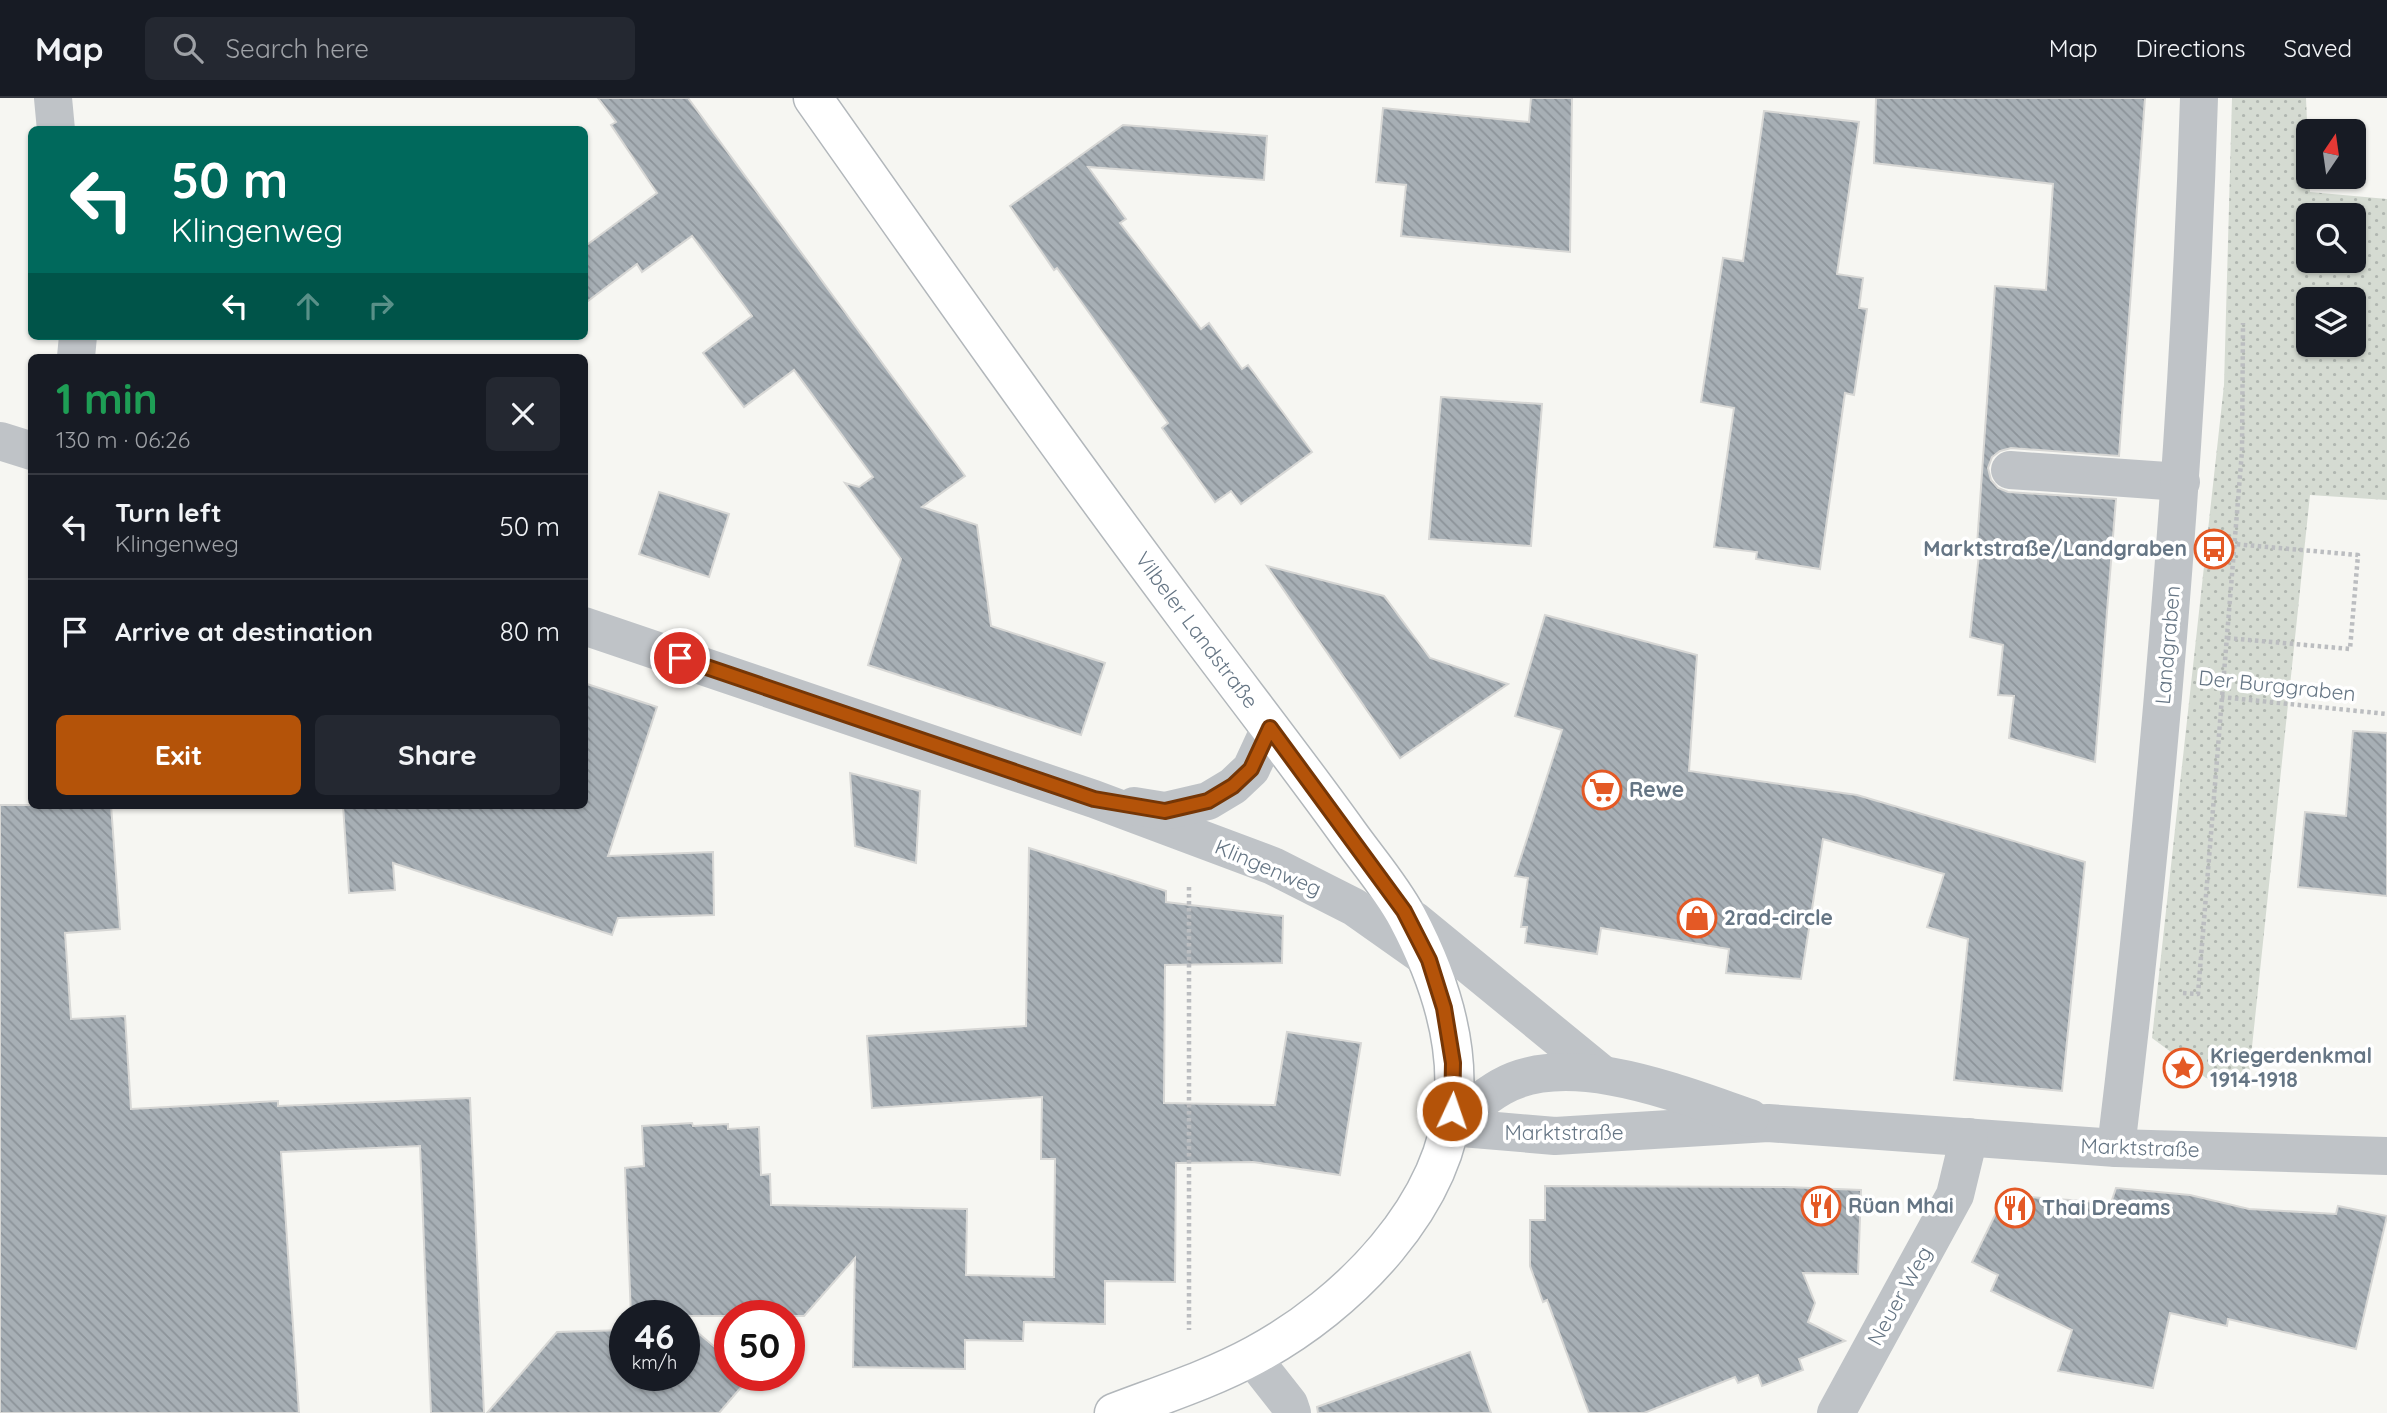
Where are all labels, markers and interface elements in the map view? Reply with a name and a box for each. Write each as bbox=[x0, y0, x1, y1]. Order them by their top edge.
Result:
search box bbox=[145, 17, 635, 80]
text: Map bbox=[35, 28, 103, 69]
icon: search bbox=[169, 29, 207, 67]
text: Search here bbox=[225, 32, 369, 65]
text: Map bbox=[2049, 33, 2098, 63]
text: Directions bbox=[2136, 33, 2246, 63]
text: Saved bbox=[2284, 33, 2352, 63]
north arrow bbox=[2296, 119, 2366, 189]
map controls bbox=[2296, 119, 2366, 357]
text: 50 m bbox=[171, 149, 288, 210]
icon: left bbox=[56, 154, 147, 245]
button: search bbox=[2296, 203, 2366, 273]
text: Klingenweg bbox=[171, 210, 343, 250]
icon: left bbox=[216, 287, 254, 325]
icon: ahead bbox=[289, 287, 327, 325]
icon: right bbox=[362, 287, 400, 325]
button: layers bbox=[2296, 287, 2366, 357]
text: 1 min bbox=[56, 372, 158, 425]
button: close bbox=[486, 377, 560, 451]
text: 130 m · 06:26 bbox=[56, 425, 190, 454]
text: Turn left bbox=[115, 496, 222, 529]
icon: left bbox=[56, 508, 94, 546]
text: 50 m bbox=[500, 510, 560, 543]
bus stop icon: Marktstraße/Landgraben bbox=[2193, 528, 2235, 570]
text: Klingenweg bbox=[115, 529, 239, 558]
place label: Marktstraße/Landgraben bbox=[1923, 535, 2187, 561]
street label: Vilbeler Landstraße bbox=[1130, 546, 1265, 713]
street label: Landgraben bbox=[2149, 584, 2185, 705]
icon: arrive bbox=[56, 613, 94, 651]
text: Arrive at destination bbox=[115, 615, 373, 648]
text: 80 m bbox=[500, 615, 560, 648]
pin bbox=[650, 628, 710, 688]
icon: arrive bbox=[661, 639, 699, 677]
street label: Der Burggraben bbox=[2197, 664, 2357, 706]
button: Exit bbox=[56, 715, 301, 795]
button: Share bbox=[315, 715, 560, 795]
supermarket icon: Rewe bbox=[1581, 769, 1623, 811]
place label: Rewe bbox=[1629, 776, 1684, 802]
street label: Klingenweg bbox=[1211, 833, 1325, 901]
shop icon: 2rad-circle bbox=[1676, 897, 1718, 939]
place label: 2rad-circle bbox=[1724, 904, 1833, 930]
place label: Kriegerdenkmal 1914-1918 bbox=[2210, 1042, 2372, 1092]
place icon: Kriegerdenkmal 1914-1918 bbox=[2162, 1047, 2204, 1089]
position arrow bbox=[1415, 1074, 1489, 1148]
street label: Marktstraße bbox=[1504, 1119, 1624, 1145]
street label: Marktstraße bbox=[2080, 1132, 2200, 1162]
restaurant icon: Rüan Mhai bbox=[1800, 1185, 1842, 1227]
restaurant icon: Thai Dreams bbox=[1994, 1187, 2036, 1229]
place label: Rüan Mhai bbox=[1848, 1192, 1954, 1218]
place label: Thai Dreams bbox=[2042, 1194, 2170, 1220]
street label: Neuer Weg bbox=[1861, 1241, 1937, 1350]
speed limit sign: 50 bbox=[714, 1300, 805, 1391]
text: 46 bbox=[635, 1314, 674, 1358]
text: km/h bbox=[632, 1351, 677, 1374]

